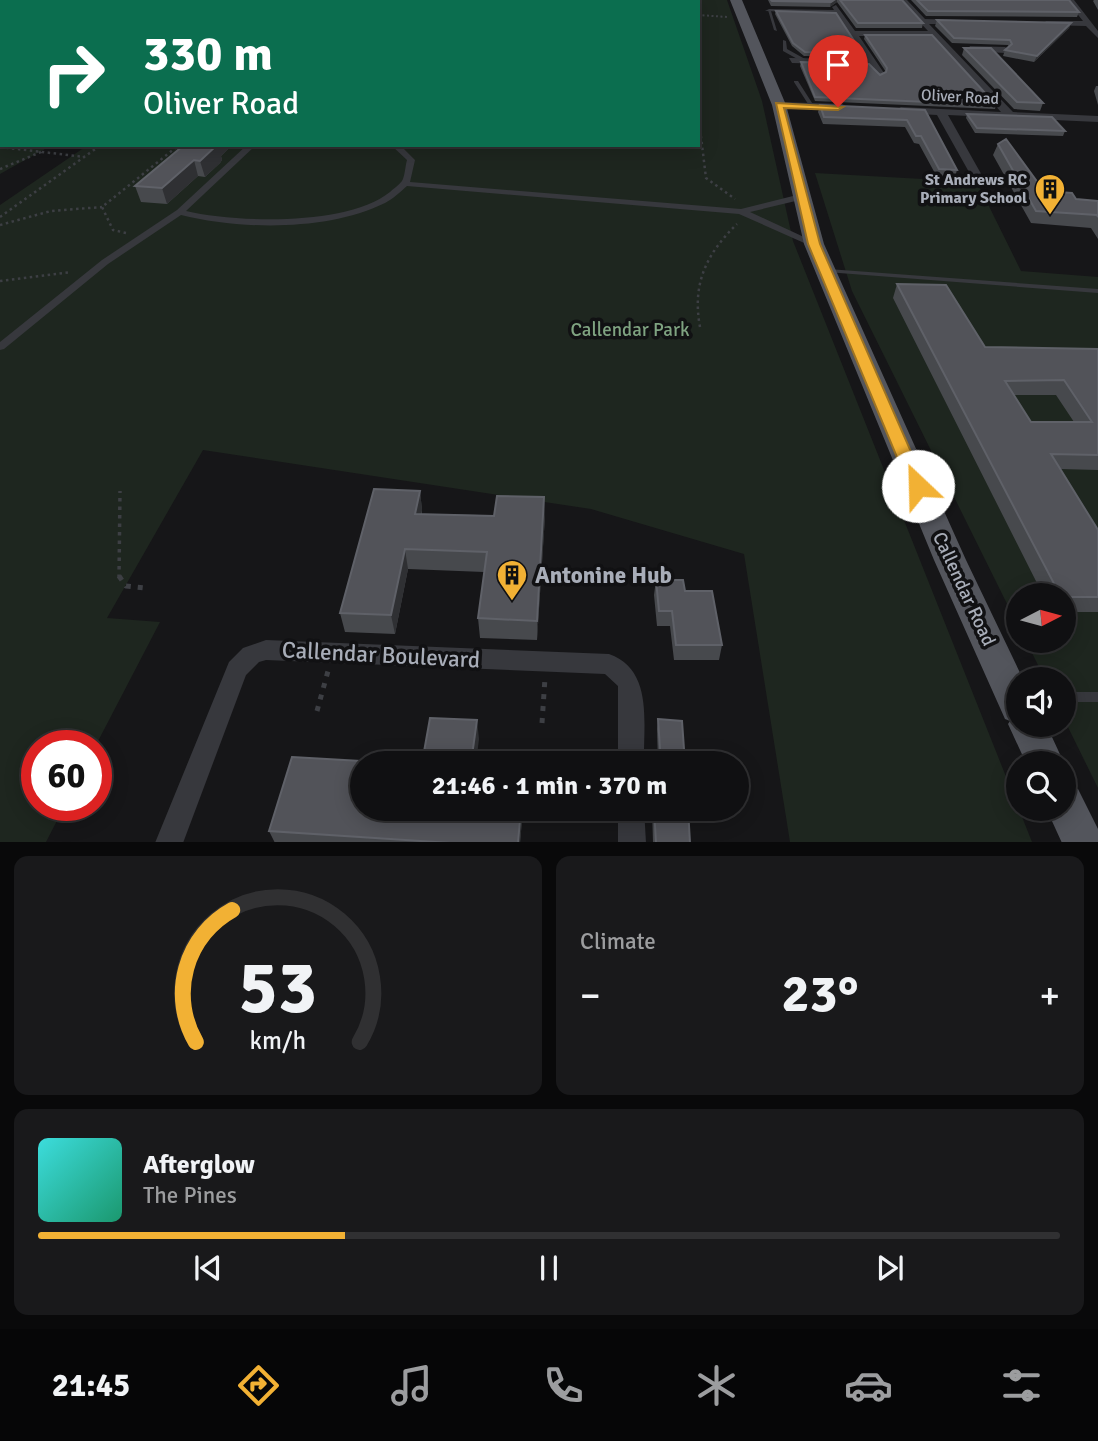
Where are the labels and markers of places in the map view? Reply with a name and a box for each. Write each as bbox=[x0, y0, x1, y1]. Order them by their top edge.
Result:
pin bbox=[808, 35, 868, 107]
place label: St Andrews RC Primary School bbox=[920, 170, 1027, 208]
building icon: St Andrews RC Primary School bbox=[1033, 172, 1067, 216]
building icon: Antonine Hub bbox=[495, 558, 529, 602]
place label: Antonine Hub bbox=[535, 561, 672, 590]

